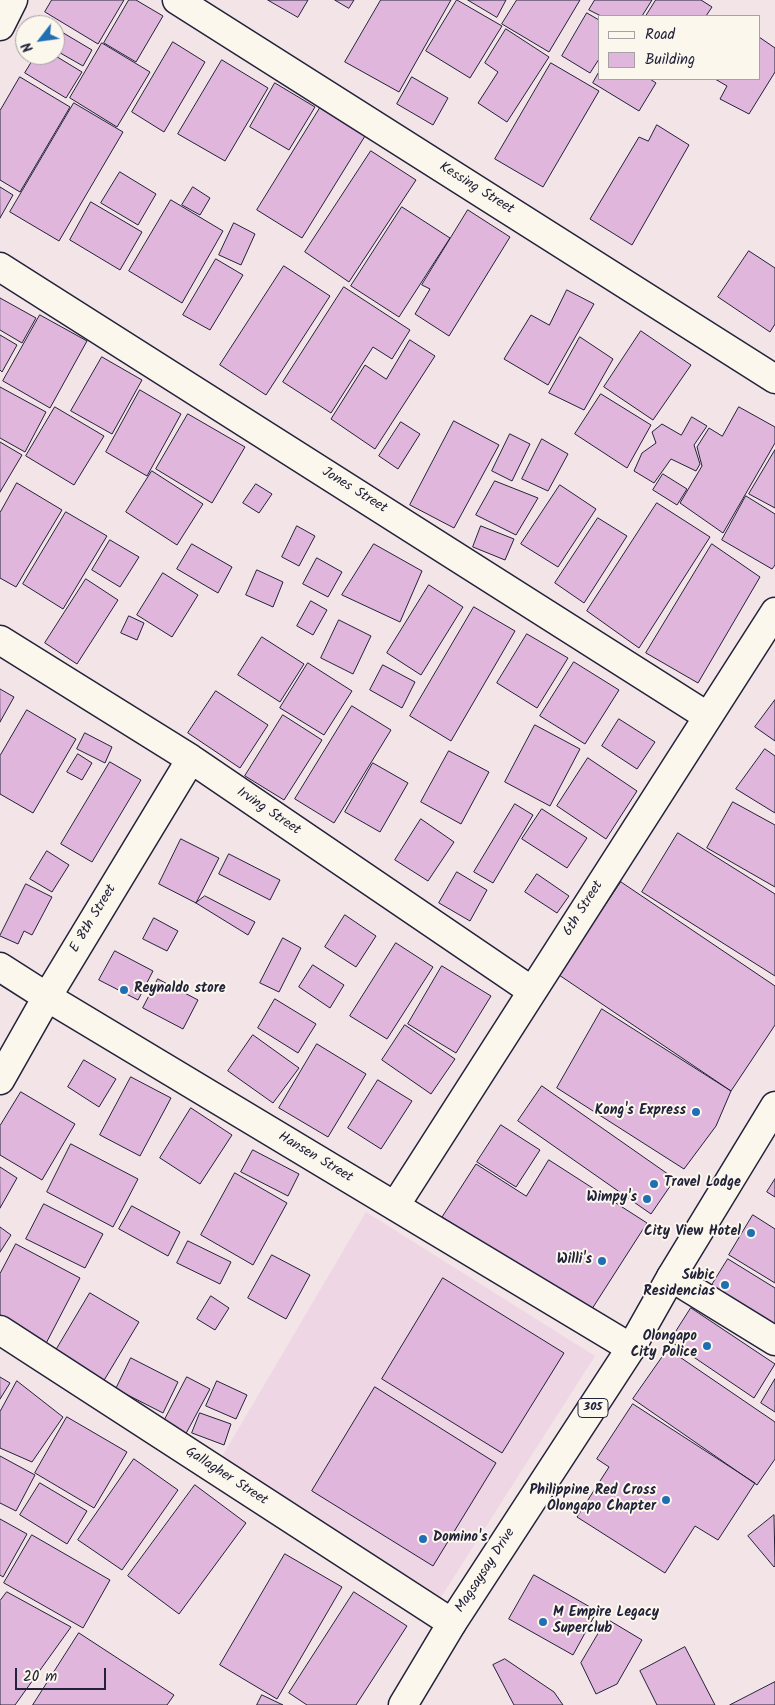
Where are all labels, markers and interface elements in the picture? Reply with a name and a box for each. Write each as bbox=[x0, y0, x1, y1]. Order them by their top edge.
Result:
north arrow bbox=[15, 15, 65, 65]
legend bbox=[598, 15, 760, 80]
text: Road bbox=[645, 23, 675, 47]
text: N bbox=[16, 38, 40, 56]
text: Building bbox=[645, 48, 695, 72]
street label: Kessing Street bbox=[435, 159, 517, 219]
street label: Jones Street bbox=[318, 464, 390, 518]
street label: Irving Street bbox=[233, 785, 303, 839]
street label: 6th Street bbox=[560, 878, 608, 940]
street label: E 8th Street bbox=[67, 882, 121, 956]
place label: Reynaldo store bbox=[134, 982, 226, 998]
marker: Reynaldo store bbox=[118, 984, 130, 996]
place label: Kong's Express bbox=[595, 1104, 686, 1120]
marker: Kong's Express bbox=[690, 1106, 702, 1118]
street label: Hansen Street bbox=[275, 1129, 355, 1187]
place label: Travel Lodge bbox=[664, 1176, 741, 1192]
marker: Travel Lodge bbox=[648, 1178, 660, 1190]
place label: Wimpy's bbox=[586, 1191, 637, 1207]
marker: Wimpy's bbox=[641, 1193, 653, 1205]
place label: City View Hotel bbox=[644, 1225, 741, 1241]
marker: City View Hotel bbox=[745, 1227, 757, 1239]
place label: Willi's bbox=[557, 1253, 592, 1269]
marker: Willi's bbox=[596, 1255, 608, 1267]
place label: Subic Residencias bbox=[643, 1269, 715, 1302]
marker: Subic Residencias bbox=[719, 1279, 731, 1291]
place label: Olongapo City Police bbox=[631, 1330, 697, 1362]
marker: Olongapo City Police bbox=[701, 1340, 713, 1352]
road number: 305 bbox=[578, 1399, 608, 1418]
street label: Gallagher Street bbox=[182, 1444, 270, 1510]
place label: Philippine Red Cross Olongapo Chapter bbox=[529, 1484, 656, 1516]
marker: Philippine Red Cross Olongapo Chapter bbox=[660, 1494, 672, 1506]
street label: Magsaysay Drive bbox=[452, 1526, 520, 1616]
place label: Domino's bbox=[433, 1531, 488, 1547]
marker: Domino's bbox=[417, 1533, 429, 1545]
place label: M Empire Legacy Superclub bbox=[553, 1606, 659, 1638]
marker: M Empire Legacy Superclub bbox=[537, 1616, 549, 1628]
scale bar bbox=[18, 1658, 109, 1690]
text: 20 m bbox=[23, 1665, 57, 1689]

